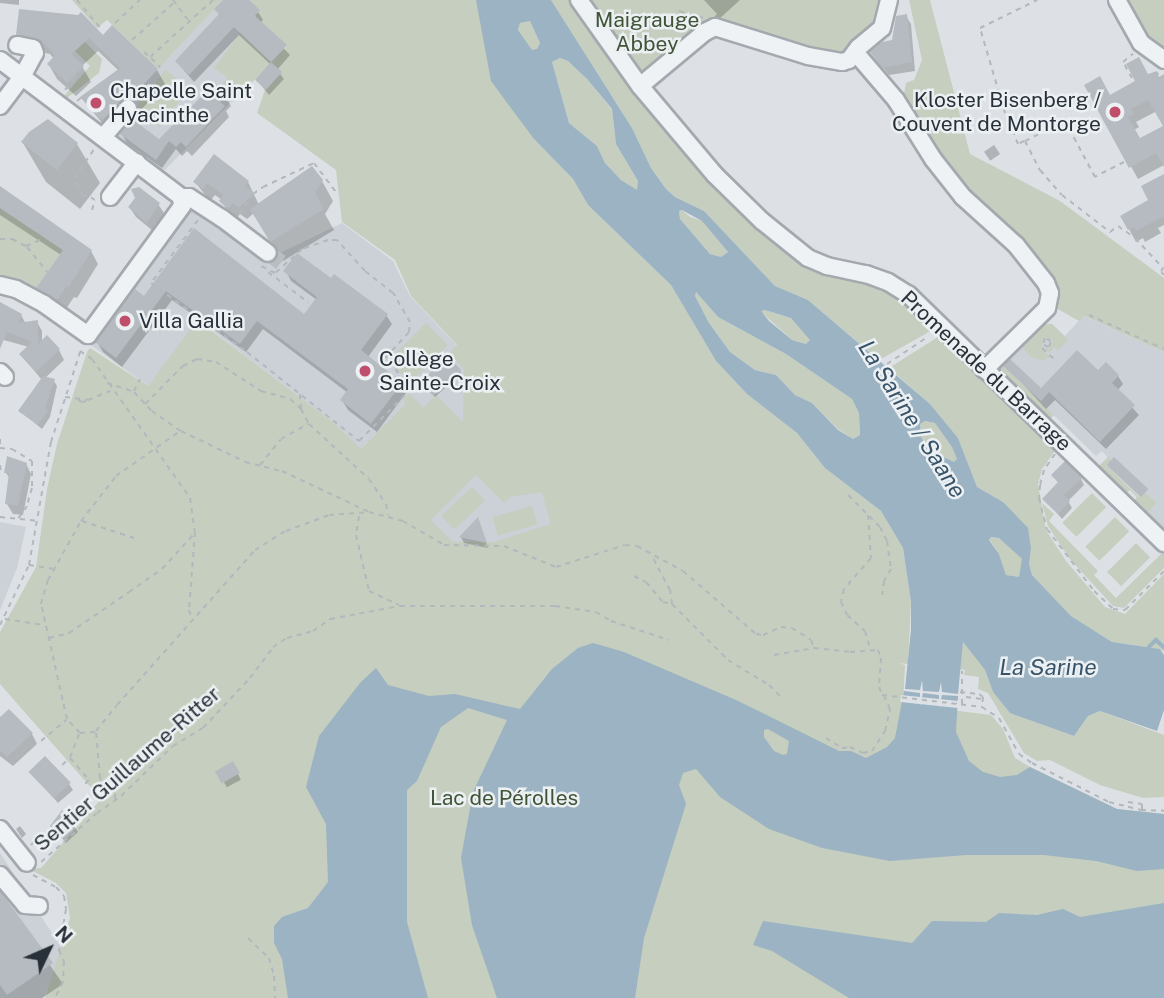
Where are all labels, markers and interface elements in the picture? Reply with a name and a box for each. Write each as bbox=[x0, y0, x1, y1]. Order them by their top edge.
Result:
park label: Maigrauge Abbey bbox=[595, 7, 699, 57]
place label: Chapelle Saint Hyacinthe bbox=[110, 78, 252, 128]
place label: Kloster Bisenberg / Couvent de Montorge bbox=[892, 87, 1101, 137]
marker: Chapelle Saint Hyacinthe bbox=[88, 95, 104, 111]
marker: Kloster Bisenberg / Couvent de Montorge bbox=[1107, 104, 1123, 120]
street label: Promenade du Barrage bbox=[895, 285, 1077, 457]
place label: Villa Gallia bbox=[139, 308, 244, 334]
marker: Villa Gallia bbox=[117, 313, 133, 329]
water label: La Sarine / Saane bbox=[852, 335, 972, 503]
place label: Collège Sainte-Croix bbox=[379, 346, 501, 396]
marker: Collège Sainte-Croix bbox=[357, 363, 373, 379]
water label: La Sarine bbox=[999, 653, 1097, 681]
street label: Sentier Guillaume-Ritter bbox=[29, 681, 225, 857]
park label: Lac de Pérolles bbox=[430, 785, 578, 811]
north arrow bbox=[14, 914, 84, 984]
text: N bbox=[51, 921, 77, 947]

